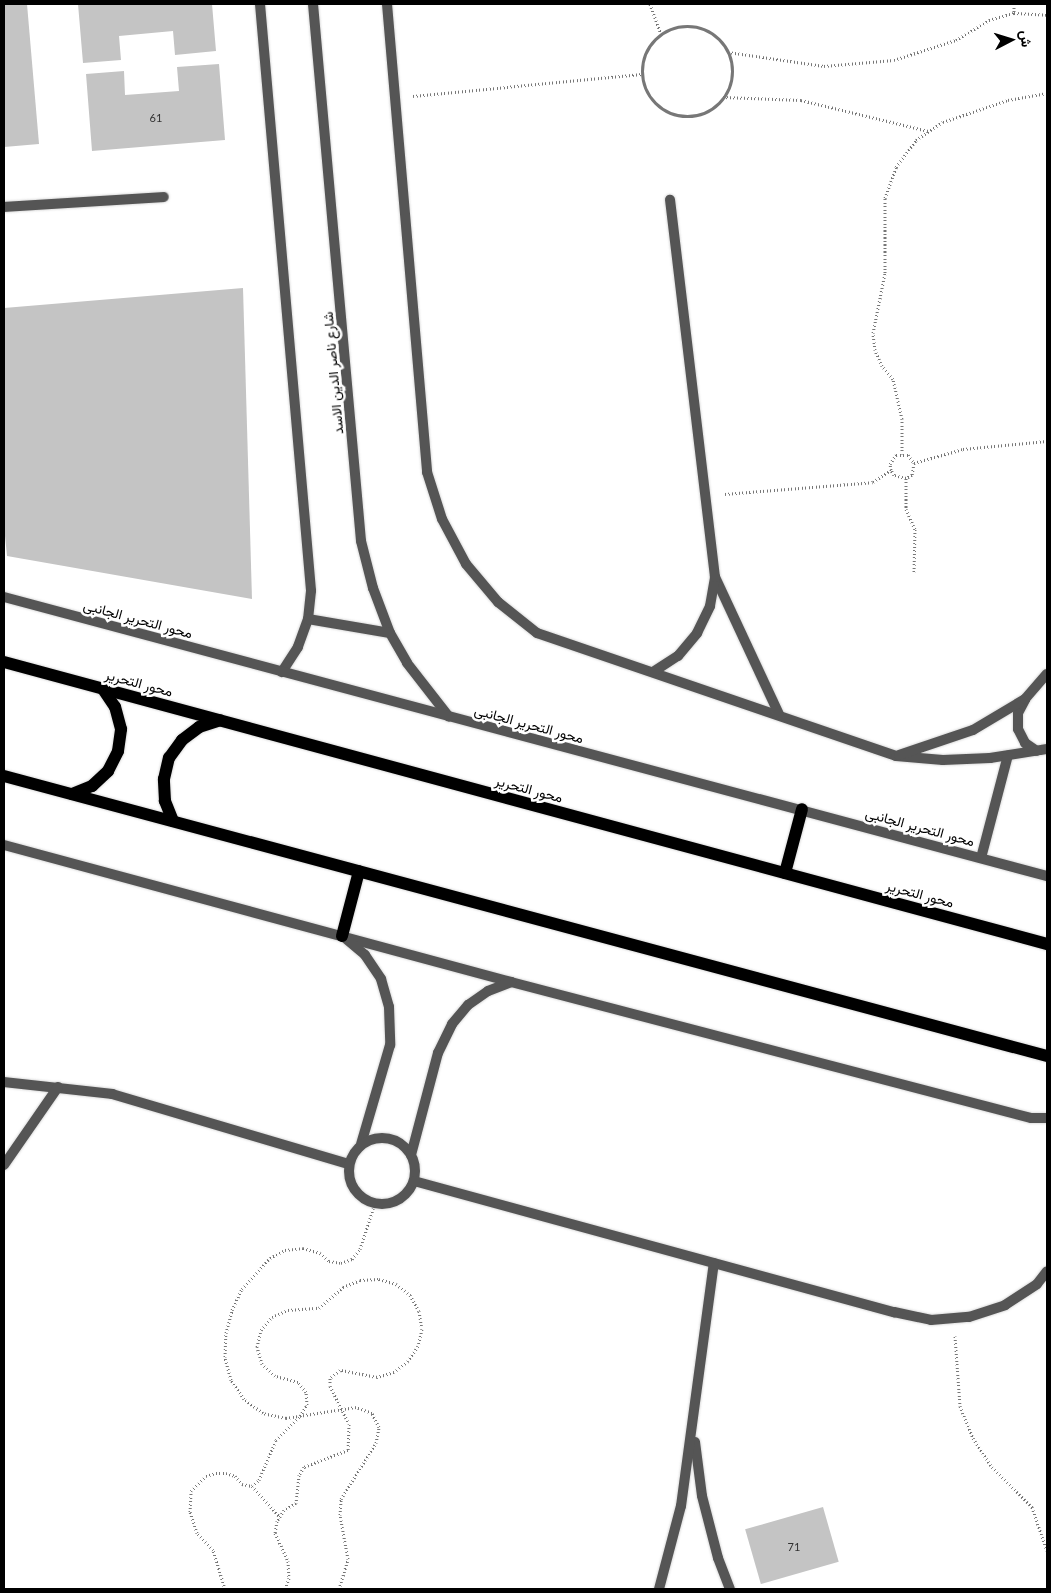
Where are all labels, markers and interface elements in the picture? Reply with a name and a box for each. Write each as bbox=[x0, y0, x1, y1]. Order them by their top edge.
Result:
north arrow bbox=[986, 15, 1036, 65]
text: ش bbox=[1017, 30, 1036, 48]
house number: 61 bbox=[150, 111, 162, 125]
street label: شارع ناصر الدين الاسد bbox=[319, 311, 347, 435]
street label: محور التحرير الجانبى bbox=[82, 596, 194, 642]
street label: محور التحرير bbox=[103, 666, 175, 700]
street label: محور التحرير الجانبى bbox=[473, 701, 585, 747]
street label: محور التحرير bbox=[493, 772, 565, 806]
street label: محور التحرير الجانبى bbox=[864, 804, 976, 850]
street label: محور التحرير bbox=[884, 877, 956, 911]
house number: 71 bbox=[788, 1540, 800, 1554]

